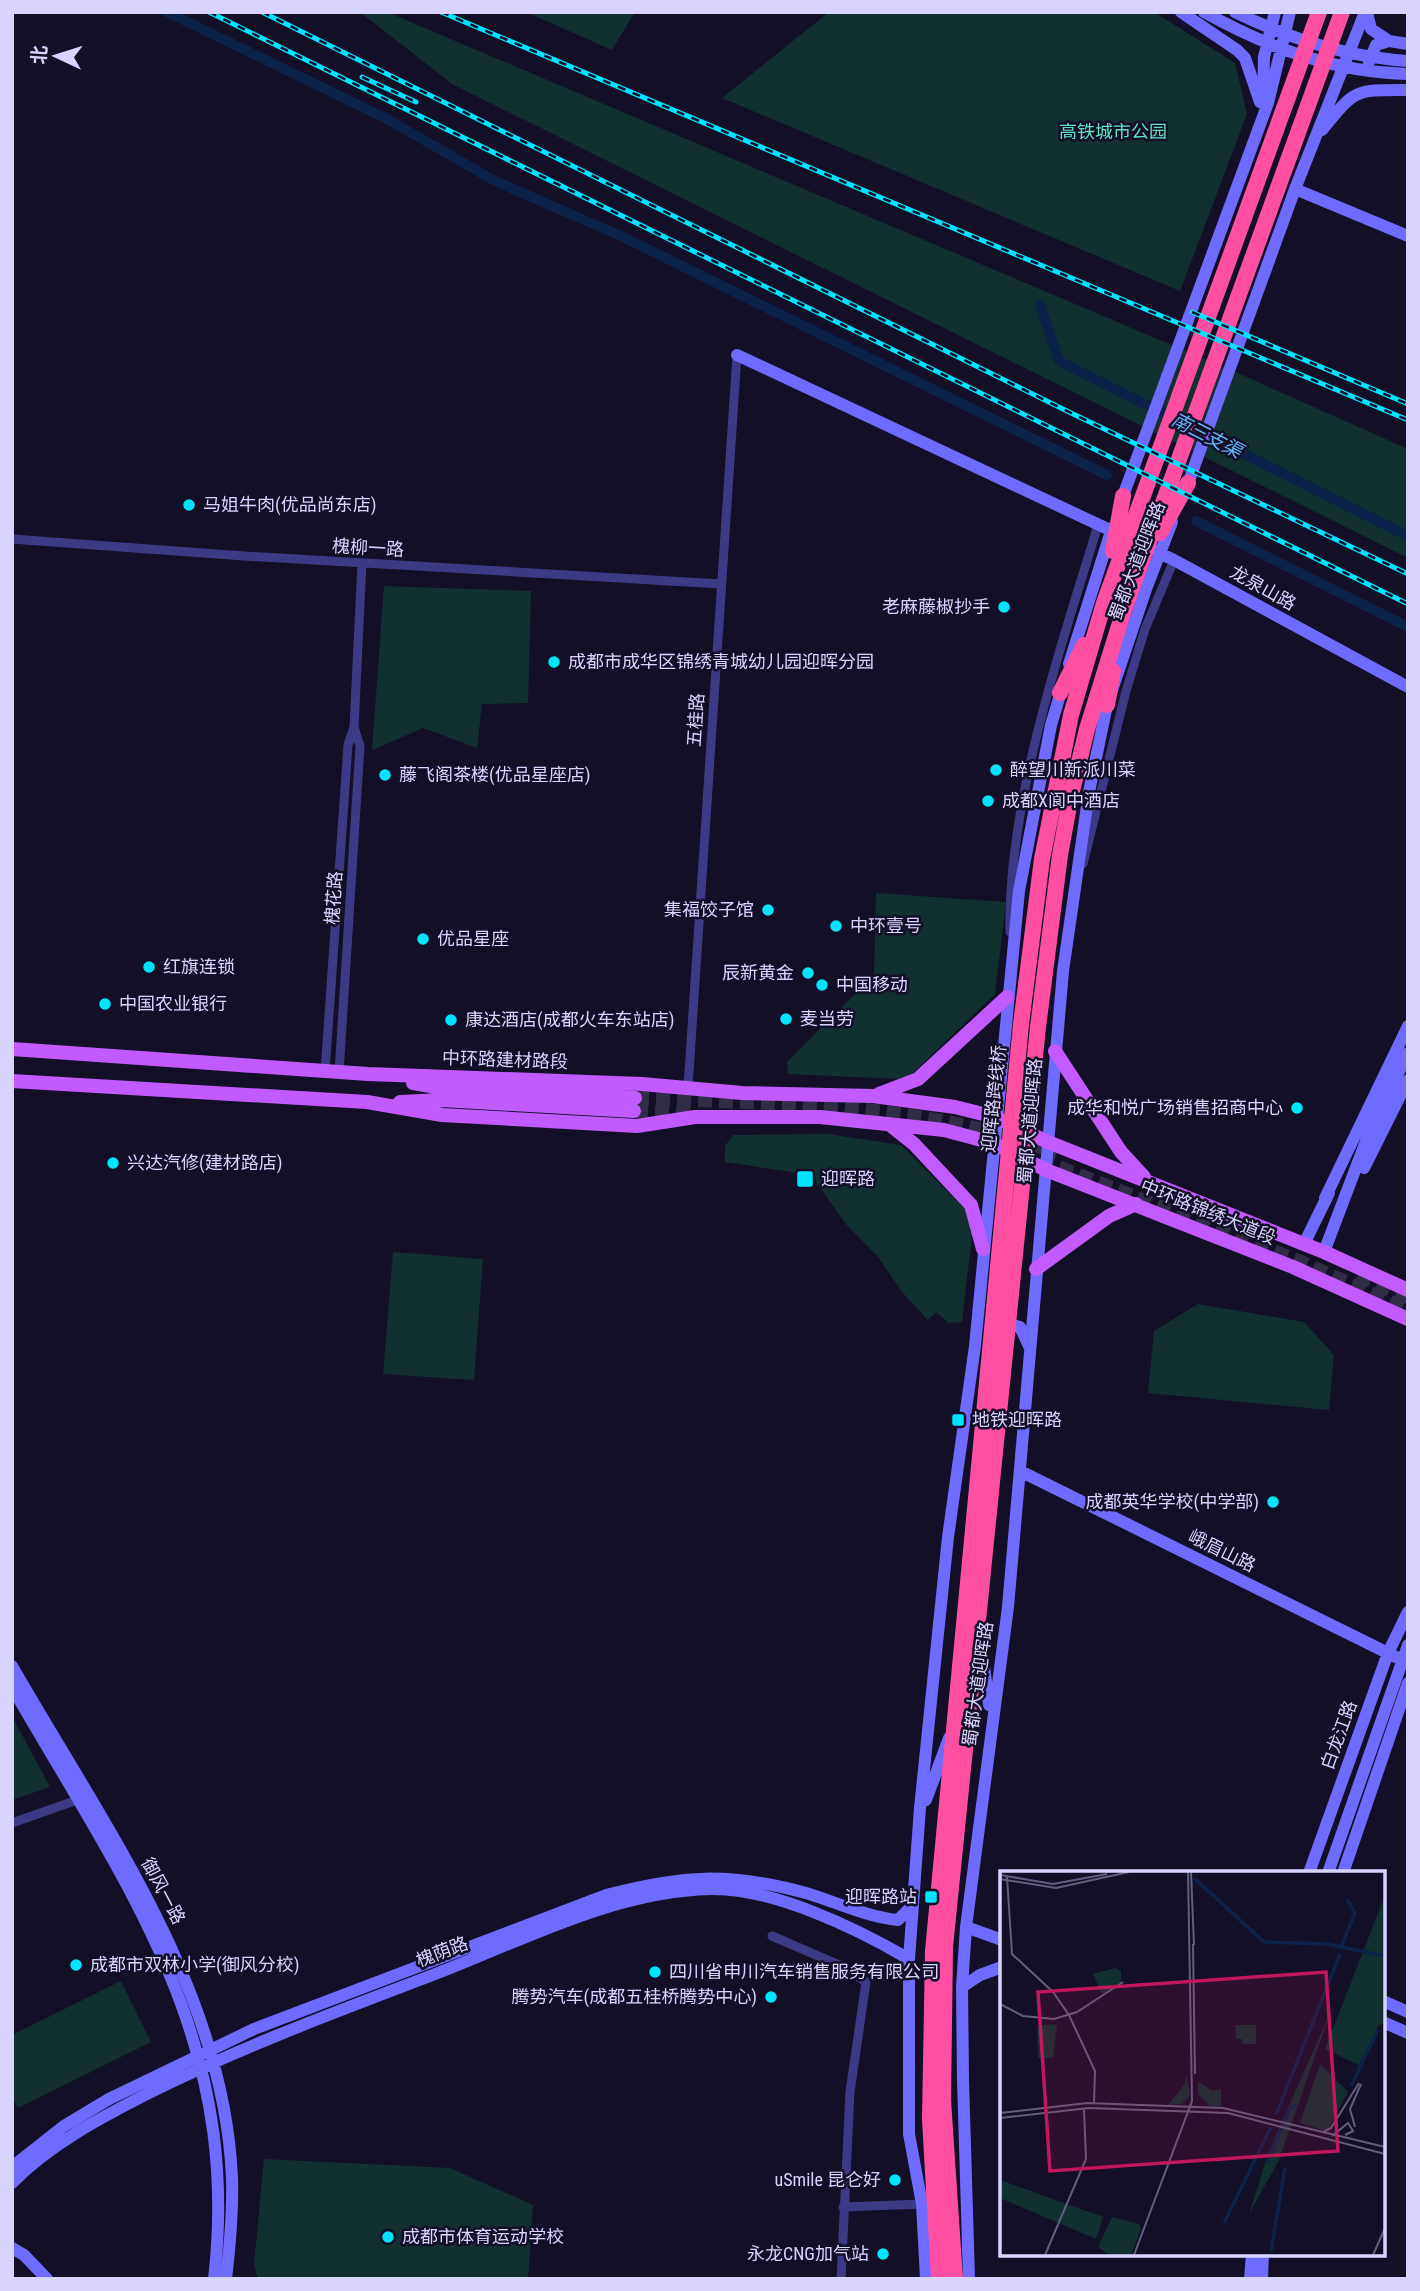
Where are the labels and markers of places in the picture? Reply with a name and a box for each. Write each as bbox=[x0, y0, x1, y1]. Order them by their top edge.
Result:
place label: 马姐牛肉(优品尚东店) bbox=[203, 494, 376, 516]
marker: 马姐牛肉(优品尚东店) bbox=[181, 497, 197, 513]
place label: 老麻藤椒抄手 bbox=[882, 596, 990, 617]
marker: 老麻藤椒抄手 bbox=[996, 599, 1012, 615]
place label: 成都市成华区锦绣青城幼儿园迎晖分园 bbox=[568, 651, 874, 672]
marker: 成都市成华区锦绣青城幼儿园迎晖分园 bbox=[546, 654, 562, 670]
place label: 醉望川新派川菜 bbox=[1010, 759, 1136, 780]
marker: 醉望川新派川菜 bbox=[988, 762, 1004, 778]
place label: 藤飞阁茶楼(优品星座店) bbox=[399, 764, 590, 786]
marker: 藤飞阁茶楼(优品星座店) bbox=[377, 767, 393, 783]
place label: 成都X阆中酒店 bbox=[1002, 790, 1120, 811]
marker: 成都X阆中酒店 bbox=[980, 793, 996, 809]
place label: 集福饺子馆 bbox=[664, 899, 754, 920]
marker: 集福饺子馆 bbox=[760, 902, 776, 918]
place label: 中环壹号 bbox=[850, 915, 922, 936]
marker: 中环壹号 bbox=[828, 918, 844, 934]
place label: 优品星座 bbox=[437, 928, 509, 949]
marker: 优品星座 bbox=[415, 931, 431, 947]
place label: 红旗连锁 bbox=[163, 956, 235, 977]
marker: 红旗连锁 bbox=[141, 959, 157, 975]
place label: 辰新黄金 bbox=[722, 962, 794, 983]
marker: 辰新黄金 bbox=[800, 965, 816, 981]
place label: 中国移动 bbox=[836, 974, 908, 995]
marker: 中国移动 bbox=[814, 977, 830, 993]
place label: 中国农业银行 bbox=[119, 993, 227, 1014]
marker: 中国农业银行 bbox=[97, 996, 113, 1012]
place label: 麦当劳 bbox=[800, 1008, 854, 1029]
place label: 康达酒店(成都火车东站店) bbox=[465, 1009, 674, 1031]
marker: 麦当劳 bbox=[778, 1011, 794, 1027]
marker: 康达酒店(成都火车东站店) bbox=[443, 1012, 459, 1028]
place label: 成华和悦广场销售招商中心 bbox=[1067, 1097, 1283, 1118]
marker: 成华和悦广场销售招商中心 bbox=[1289, 1100, 1305, 1116]
place label: 兴达汽修(建材路店) bbox=[127, 1152, 282, 1174]
marker: 兴达汽修(建材路店) bbox=[105, 1155, 121, 1171]
place label: 迎晖路 bbox=[821, 1168, 875, 1189]
marker: 迎晖路 bbox=[795, 1169, 815, 1189]
place label: 地铁迎晖路 bbox=[972, 1409, 1062, 1430]
marker: 地铁迎晖路 bbox=[950, 1412, 966, 1428]
place label: 成都英华学校(中学部) bbox=[1086, 1491, 1259, 1513]
marker: 成都英华学校(中学部) bbox=[1265, 1494, 1281, 1510]
place label: 迎晖路站 bbox=[845, 1886, 917, 1907]
marker: 迎晖路站 bbox=[923, 1889, 939, 1905]
place label: 成都市双林小学(御风分校) bbox=[90, 1954, 299, 1976]
marker: 成都市双林小学(御风分校) bbox=[68, 1957, 84, 1973]
place label: 四川省申川汽车销售服务有限公司 bbox=[669, 1961, 939, 1982]
marker: 四川省申川汽车销售服务有限公司 bbox=[647, 1964, 663, 1980]
place label: 腾势汽车(成都五桂桥腾势中心) bbox=[512, 1986, 757, 2008]
marker: 腾势汽车(成都五桂桥腾势中心) bbox=[763, 1989, 779, 2005]
place label: uSmile 昆仑好 bbox=[775, 2169, 881, 2190]
marker: uSmile 昆仑好 bbox=[887, 2172, 903, 2188]
place label: 成都市体育运动学校 bbox=[402, 2226, 564, 2247]
marker: 成都市体育运动学校 bbox=[380, 2229, 396, 2245]
place label: 永龙CNG加气站 bbox=[747, 2243, 869, 2264]
marker: 永龙CNG加气站 bbox=[875, 2246, 891, 2262]

